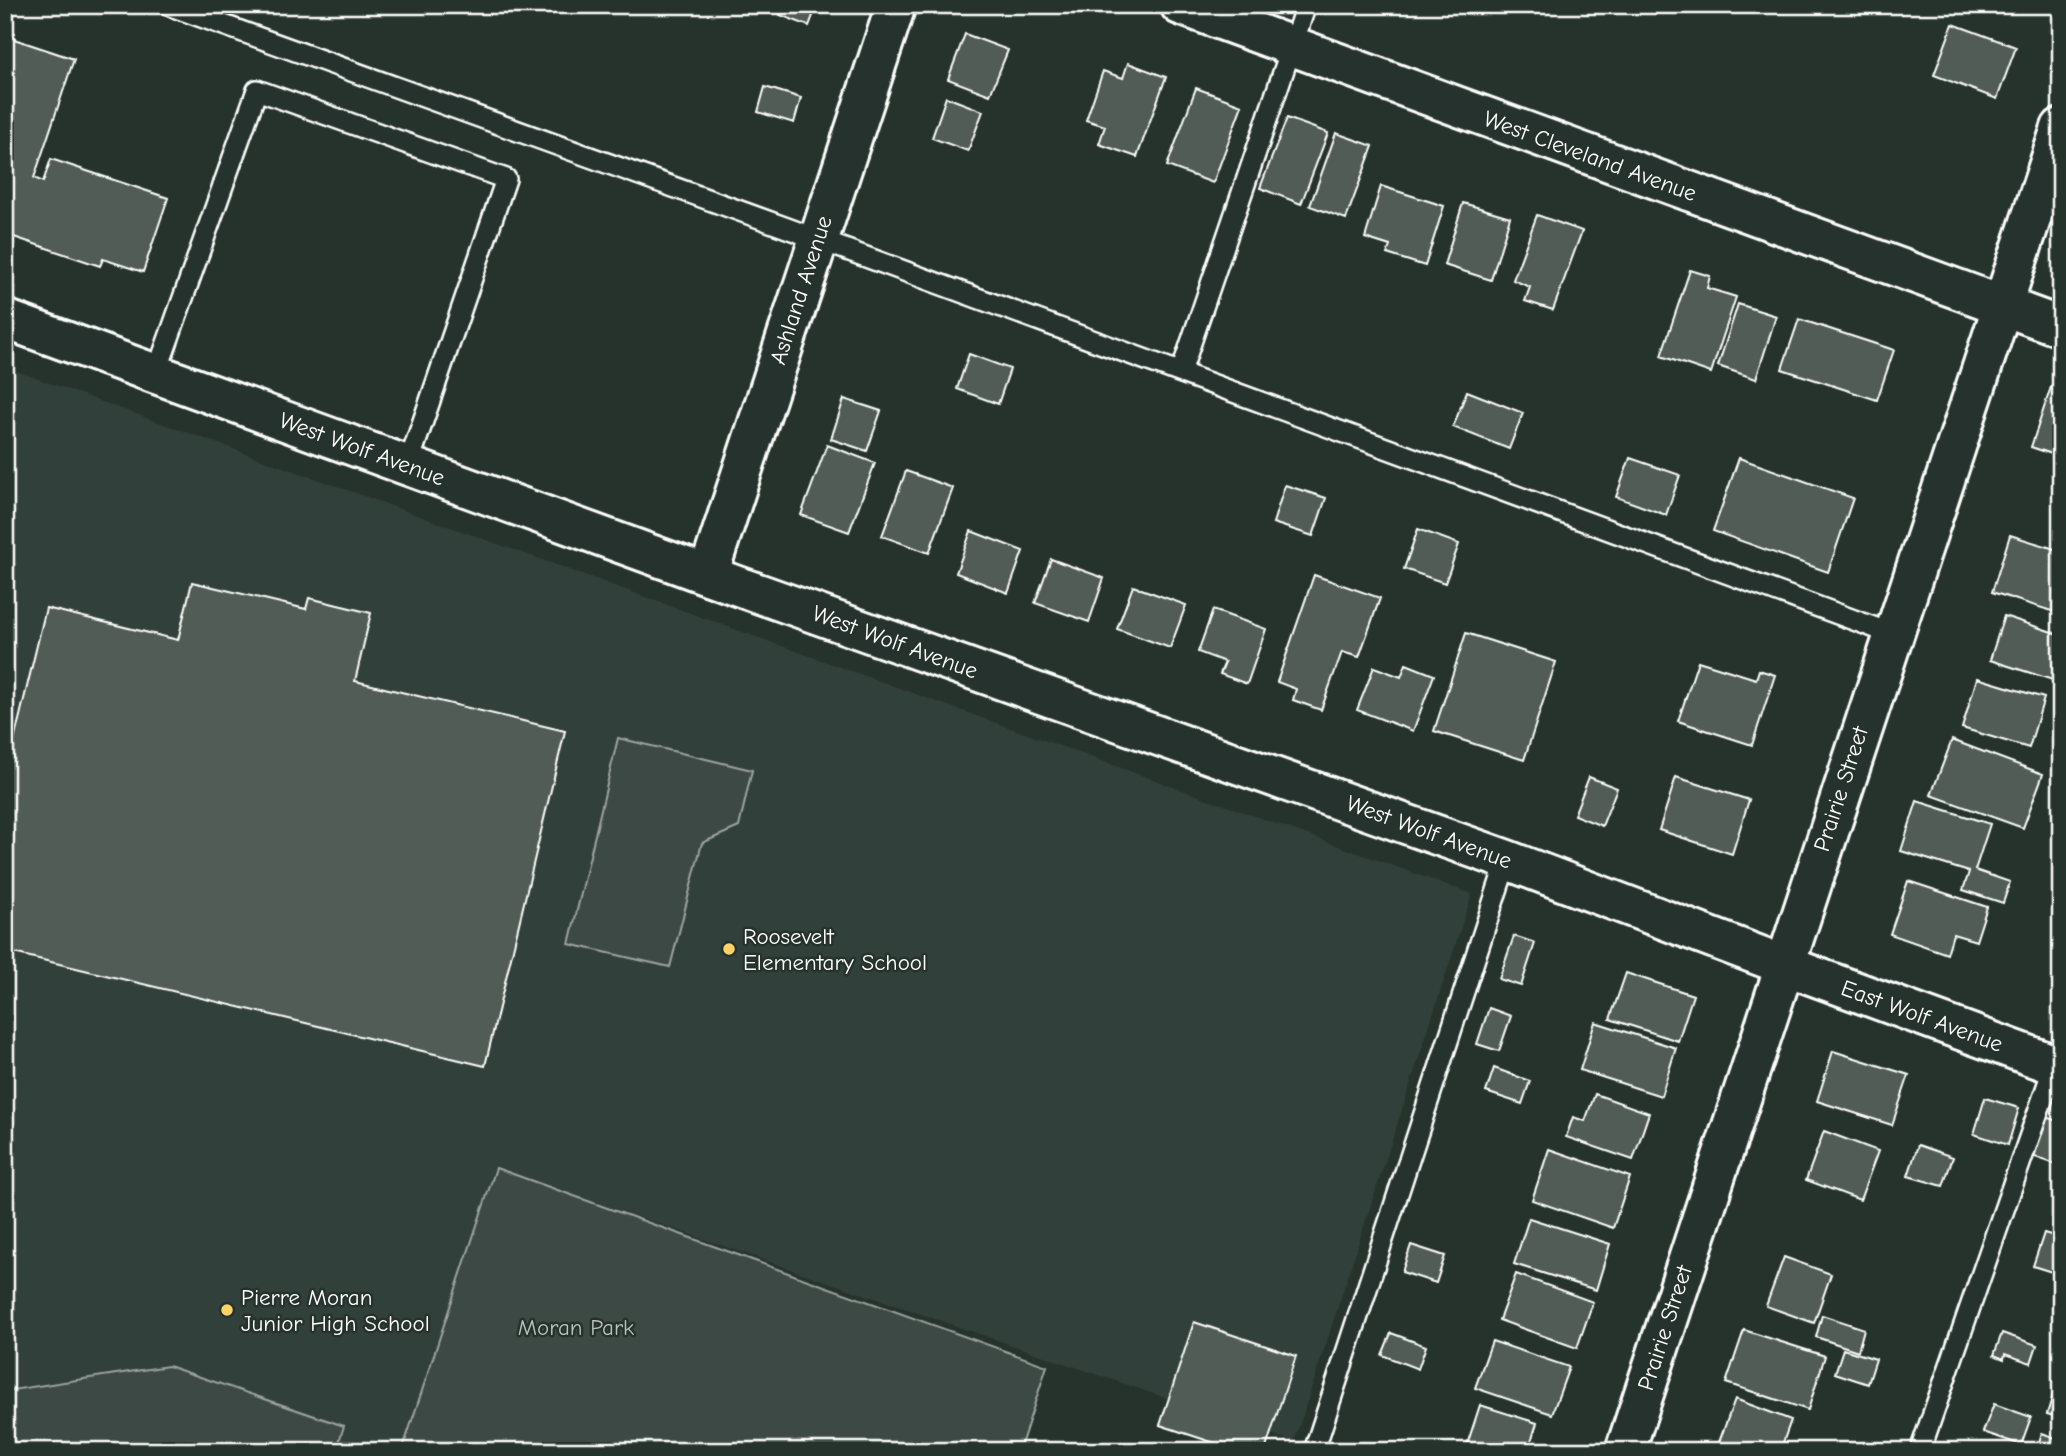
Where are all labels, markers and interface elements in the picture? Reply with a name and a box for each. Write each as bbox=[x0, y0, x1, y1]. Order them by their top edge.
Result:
street label: West Cleveland Avenue bbox=[1480, 105, 1700, 207]
street label: Ashland Avenue bbox=[764, 212, 838, 368]
street label: West Wolf Avenue bbox=[276, 407, 448, 491]
street label: West Wolf Avenue bbox=[809, 600, 981, 684]
street label: Prairie Street bbox=[1808, 722, 1874, 855]
street label: West Wolf Avenue bbox=[1343, 790, 1515, 874]
place label: Roosevelt Elementary School bbox=[743, 923, 927, 976]
marker: Roosevelt Elementary School bbox=[721, 941, 737, 957]
street label: East Wolf Avenue bbox=[1838, 974, 2006, 1058]
street label: Prairie Street bbox=[1632, 1261, 1698, 1394]
place label: Pierre Moran Junior High School bbox=[241, 1284, 430, 1337]
marker: Pierre Moran Junior High School bbox=[219, 1302, 235, 1318]
park label: Moran Park bbox=[518, 1314, 634, 1341]

